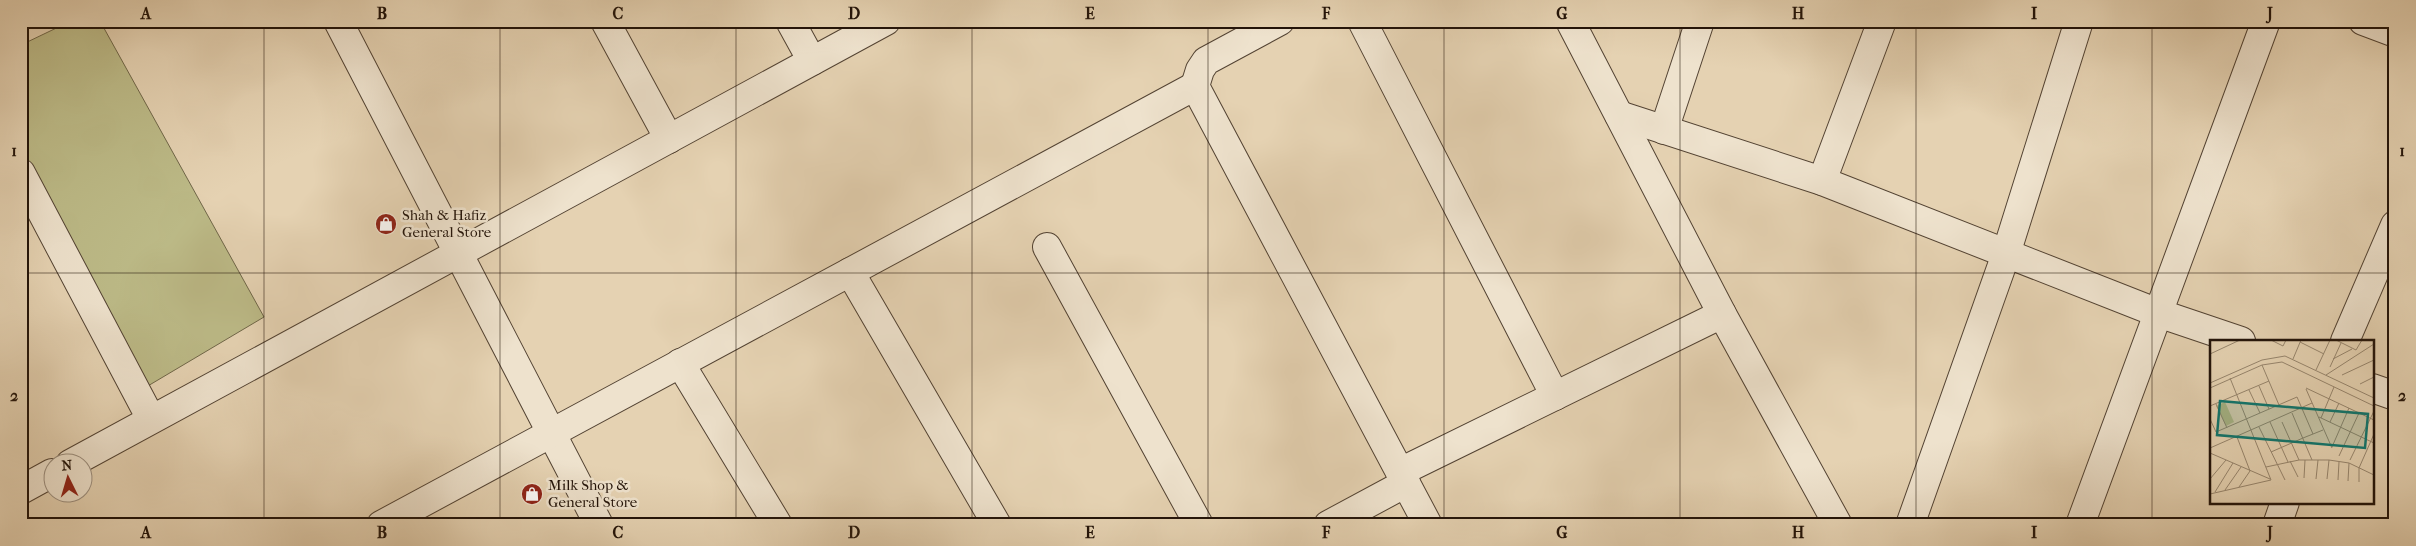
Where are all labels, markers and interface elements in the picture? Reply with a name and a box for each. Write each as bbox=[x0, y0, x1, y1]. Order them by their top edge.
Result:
text: A bbox=[140, 4, 152, 23]
text: B bbox=[377, 4, 387, 23]
text: C bbox=[613, 4, 624, 23]
text: D bbox=[848, 4, 860, 23]
text: E bbox=[1085, 4, 1095, 23]
text: F bbox=[1321, 4, 1331, 23]
text: G bbox=[1556, 4, 1568, 23]
text: H bbox=[1792, 4, 1805, 23]
text: I bbox=[2031, 4, 2038, 23]
text: J bbox=[2265, 4, 2273, 24]
text: 1 bbox=[11, 141, 17, 160]
text: 1 bbox=[2399, 141, 2405, 160]
place label: Shah & Hafiz General Store bbox=[402, 206, 492, 241]
shop icon: Shah & Hafiz General Store bbox=[374, 212, 398, 236]
inset map bbox=[2210, 340, 2374, 504]
text: 2 bbox=[10, 386, 18, 405]
text: 2 bbox=[2398, 386, 2406, 405]
north arrow bbox=[42, 454, 92, 504]
text: N bbox=[61, 457, 73, 474]
place label: Milk Shop & General Store bbox=[548, 476, 638, 511]
shop icon: Milk Shop & General Store bbox=[520, 482, 544, 506]
text: A bbox=[140, 523, 152, 542]
text: B bbox=[377, 523, 387, 542]
text: C bbox=[613, 523, 624, 542]
text: D bbox=[848, 523, 860, 542]
text: E bbox=[1085, 523, 1095, 542]
text: F bbox=[1321, 523, 1331, 542]
text: G bbox=[1556, 523, 1568, 542]
text: H bbox=[1792, 523, 1805, 542]
text: I bbox=[2031, 523, 2038, 542]
text: J bbox=[2265, 523, 2273, 543]

